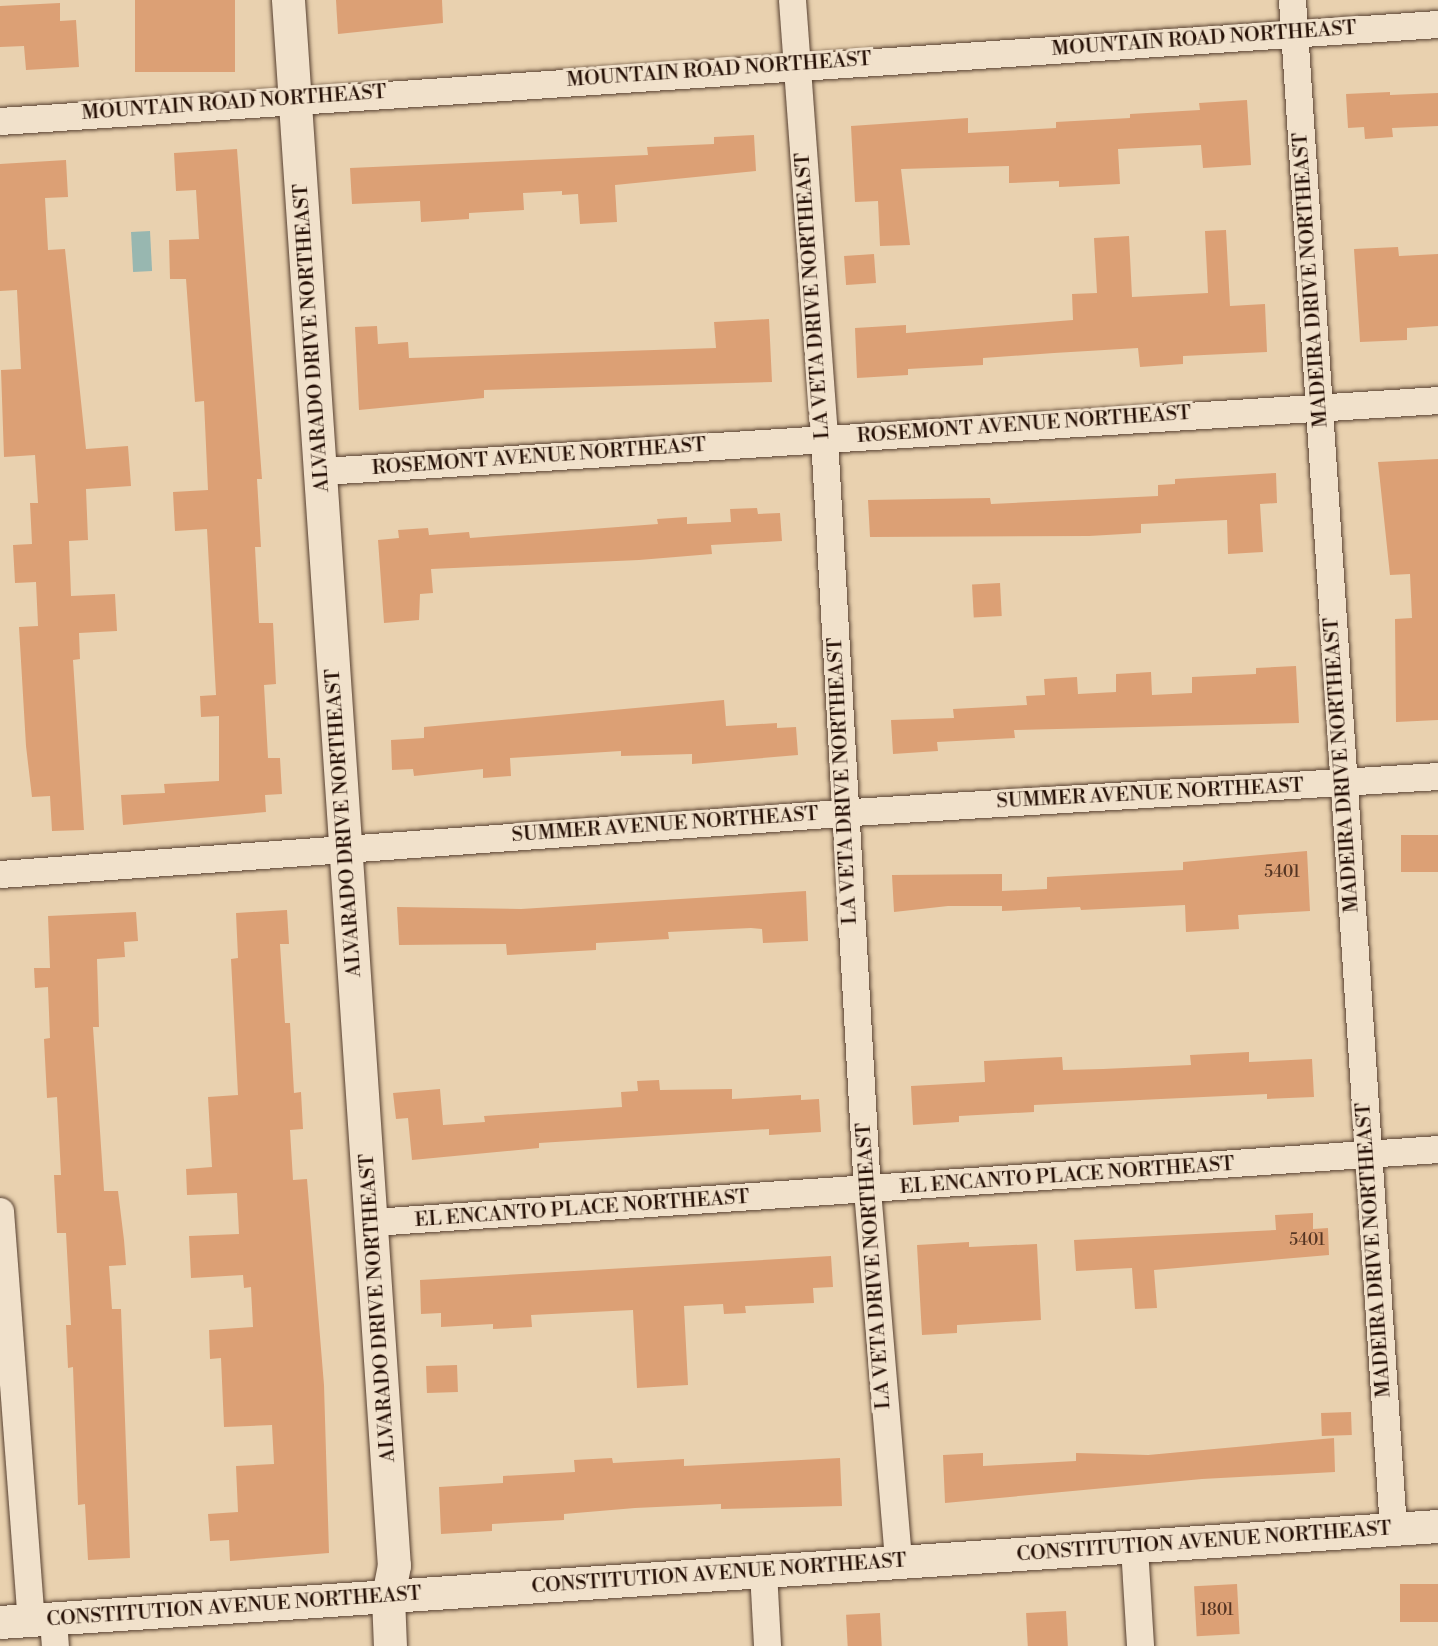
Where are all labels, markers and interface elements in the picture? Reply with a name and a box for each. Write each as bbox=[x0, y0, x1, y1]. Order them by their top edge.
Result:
street label: MOUNTAIN ROAD NORTHEAST bbox=[1051, 16, 1357, 62]
street label: MOUNTAIN ROAD NORTHEAST bbox=[566, 47, 872, 93]
street label: MOUNTAIN ROAD NORTHEAST bbox=[81, 80, 387, 126]
street label: MADEIRA DRIVE NORTHEAST bbox=[1289, 132, 1333, 428]
street label: LA VETA DRIVE NORTHEAST bbox=[791, 152, 835, 440]
street label: ALVARADO DRIVE NORTHEAST bbox=[289, 183, 335, 493]
street label: ROSEMONT AVENUE NORTHEAST bbox=[856, 401, 1192, 449]
street label: ROSEMONT AVENUE NORTHEAST bbox=[371, 433, 707, 481]
street label: MADEIRA DRIVE NORTHEAST bbox=[1320, 617, 1364, 913]
street label: LA VETA DRIVE NORTHEAST bbox=[823, 637, 863, 925]
street label: ALVARADO DRIVE NORTHEAST bbox=[321, 668, 367, 978]
street label: SUMMER AVENUE NORTHEAST bbox=[996, 774, 1304, 814]
street label: SUMMER AVENUE NORTHEAST bbox=[511, 802, 819, 848]
house number: 5401 bbox=[1264, 862, 1300, 882]
street label: MADEIRA DRIVE NORTHEAST bbox=[1352, 1102, 1396, 1398]
street label: LA VETA DRIVE NORTHEAST bbox=[852, 1122, 896, 1410]
street label: EL ENCANTO PLACE NORTHEAST bbox=[899, 1152, 1235, 1200]
street label: ALVARADO DRIVE NORTHEAST bbox=[355, 1153, 401, 1463]
street label: EL ENCANTO PLACE NORTHEAST bbox=[414, 1185, 750, 1233]
house number: 5401 bbox=[1289, 1230, 1325, 1250]
street label: CONSTITUTION AVENUE NORTHEAST bbox=[1016, 1517, 1392, 1567]
street label: CONSTITUTION AVENUE NORTHEAST bbox=[531, 1549, 907, 1599]
street label: CONSTITUTION AVENUE NORTHEAST bbox=[46, 1582, 422, 1632]
house number: 1801 bbox=[1200, 1600, 1234, 1620]

